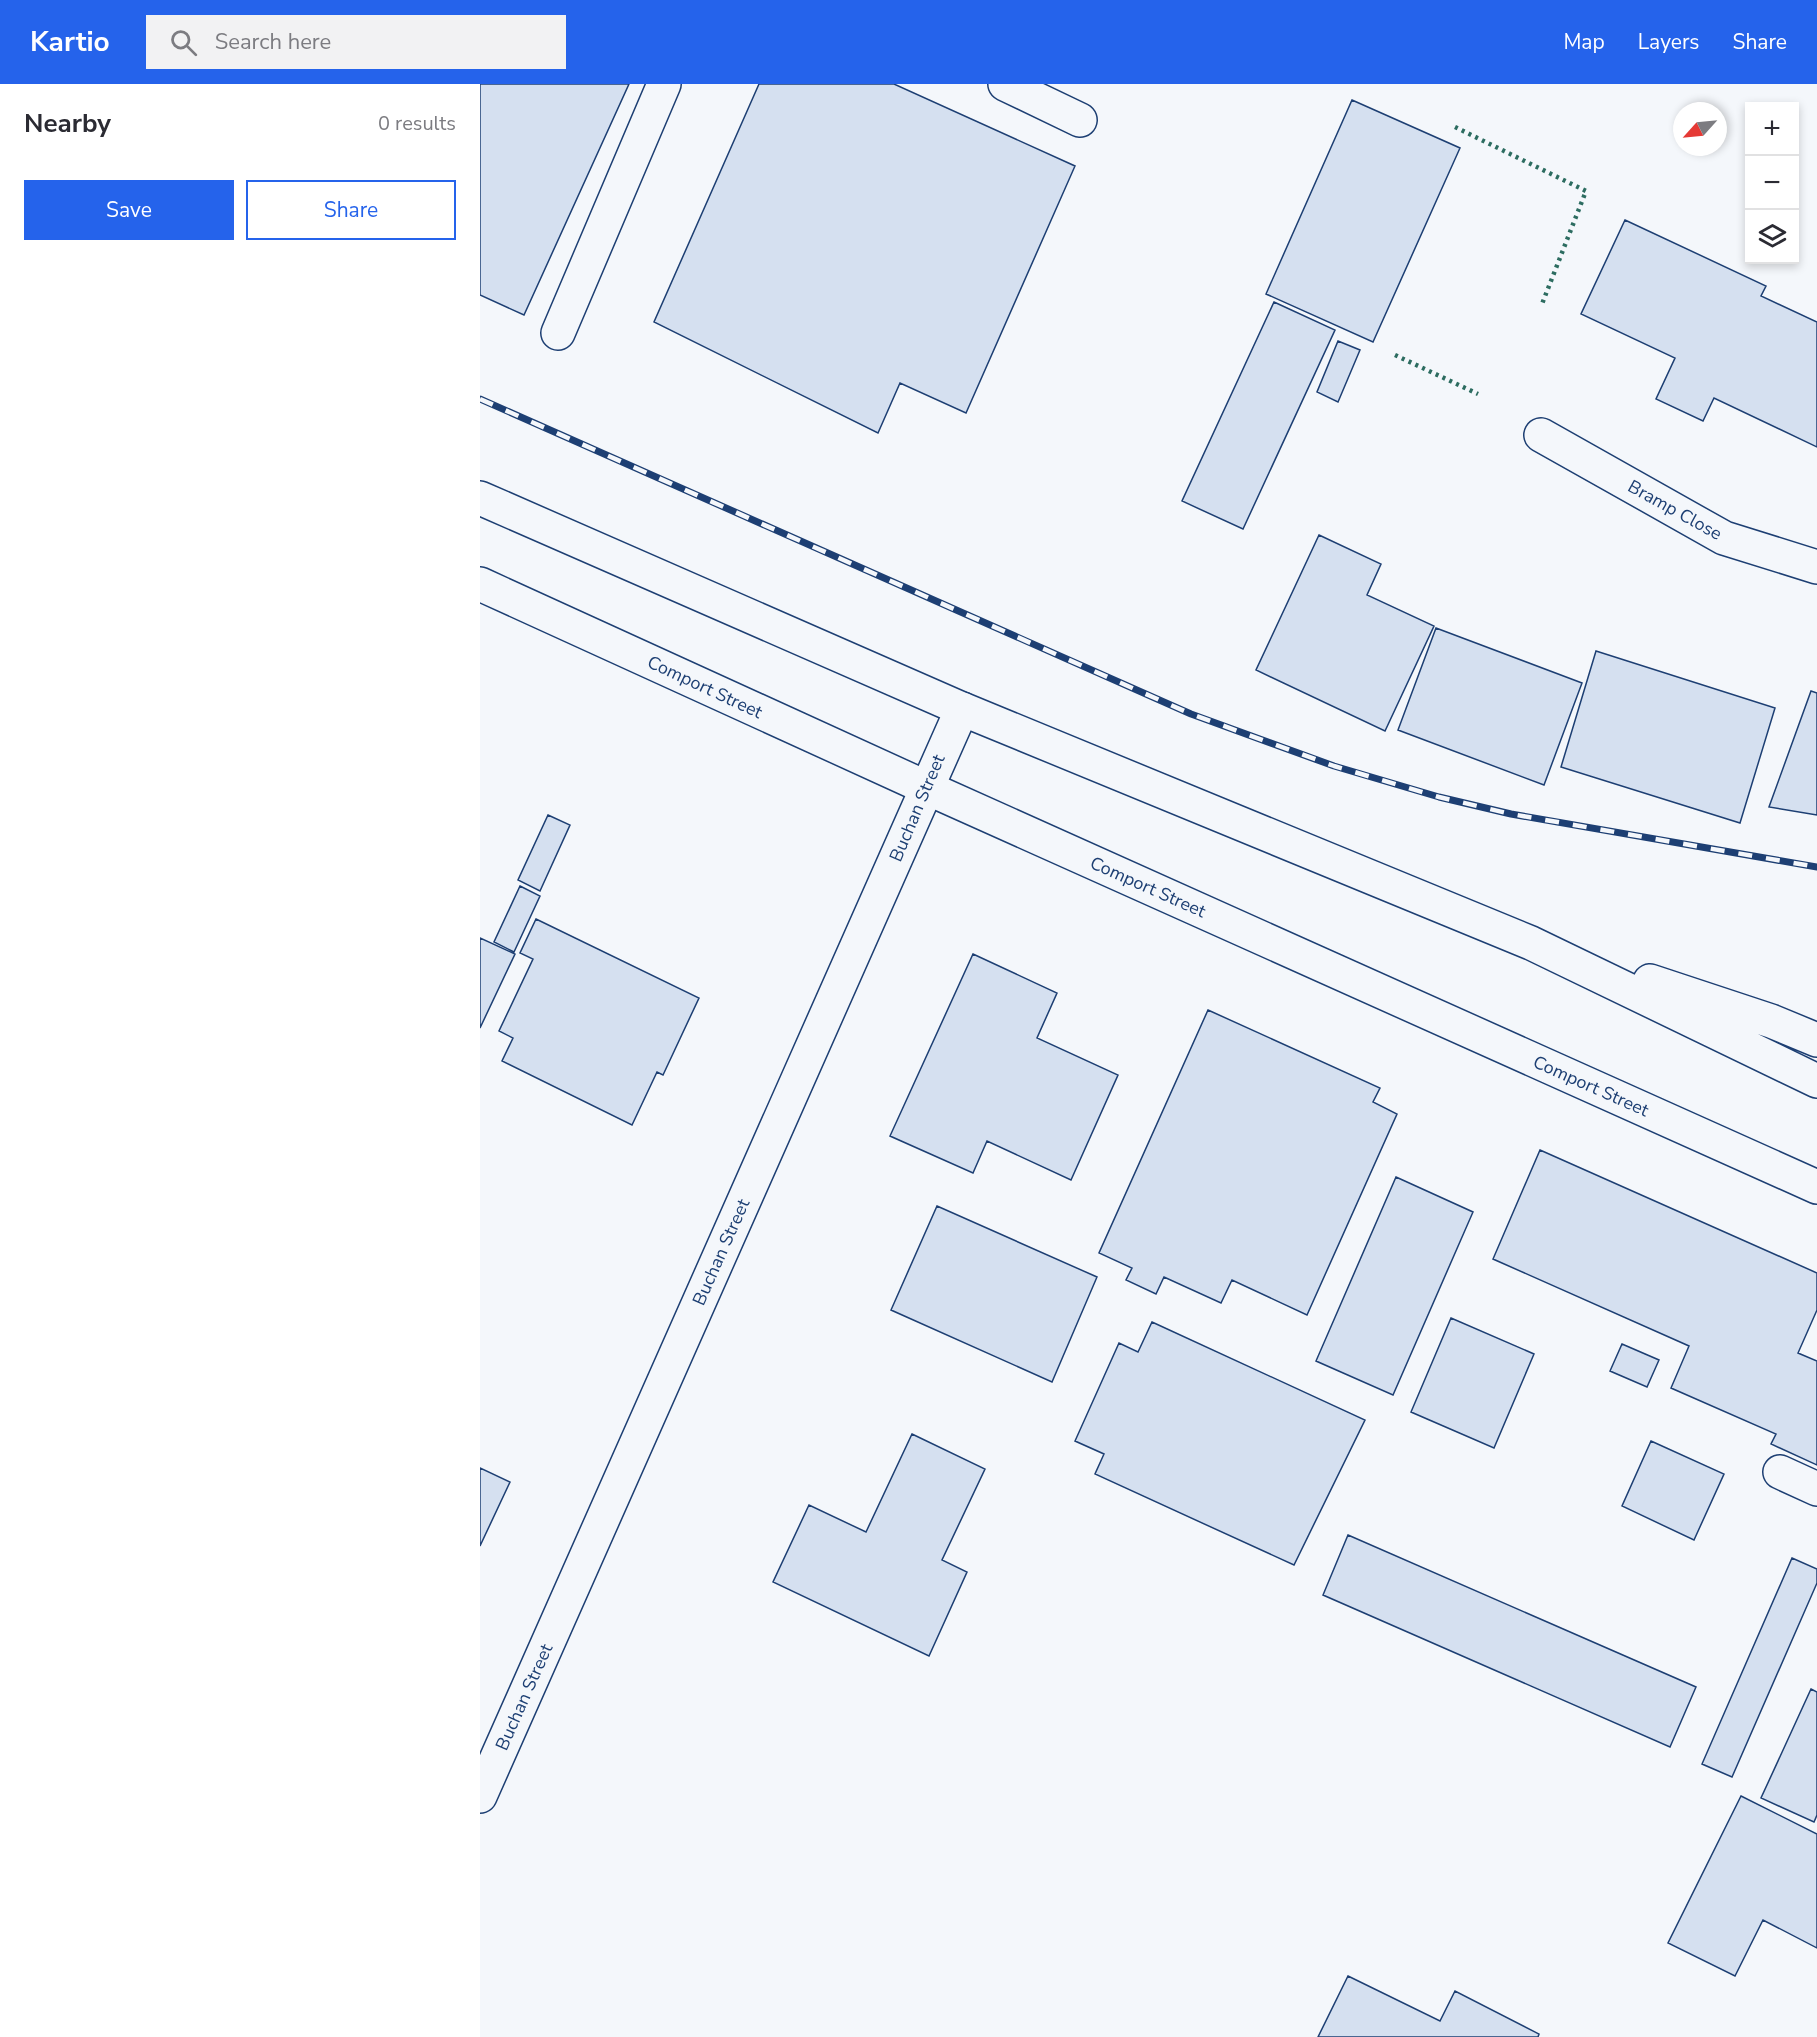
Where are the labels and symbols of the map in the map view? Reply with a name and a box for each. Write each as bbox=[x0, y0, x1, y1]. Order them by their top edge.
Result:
north arrow bbox=[1673, 102, 1727, 156]
street label: Bramp Close bbox=[1624, 474, 1726, 546]
street label: Comport Street bbox=[644, 650, 767, 724]
street label: Buchan Street bbox=[884, 750, 951, 865]
street label: Comport Street bbox=[1086, 851, 1210, 924]
street label: Comport Street bbox=[1529, 1050, 1653, 1123]
street label: Buchan Street bbox=[687, 1194, 755, 1309]
street label: Buchan Street bbox=[490, 1639, 558, 1754]

